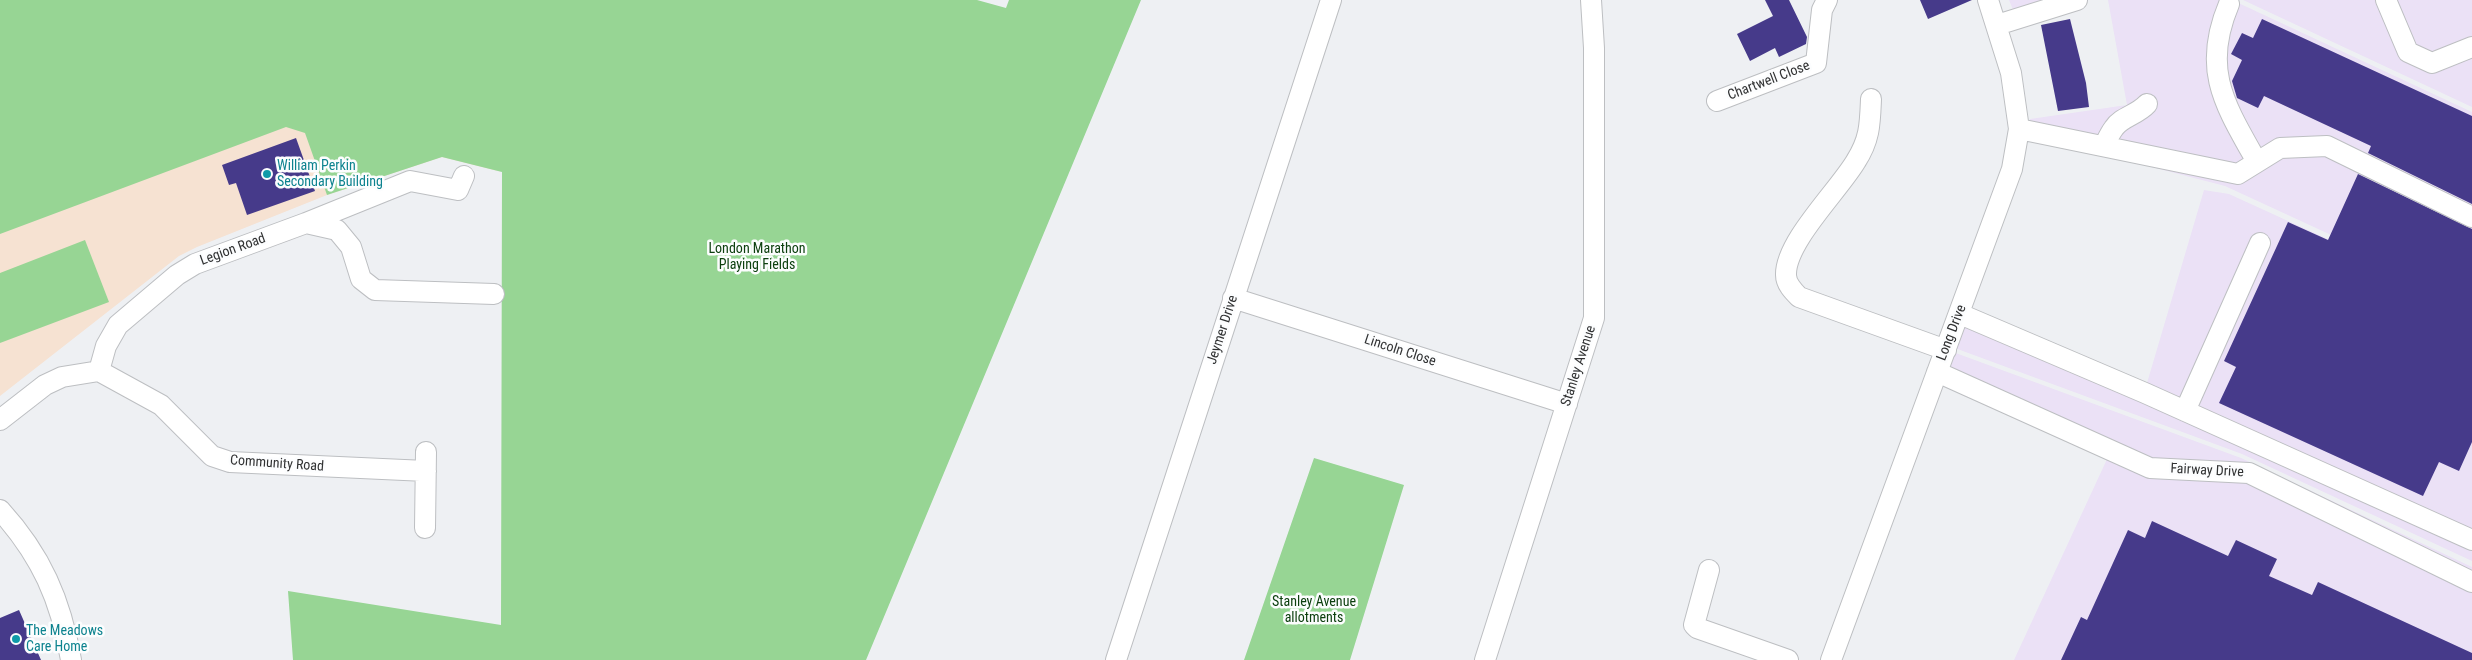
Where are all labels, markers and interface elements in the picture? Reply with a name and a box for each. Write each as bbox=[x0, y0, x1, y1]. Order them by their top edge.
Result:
street label: Chartwell Close bbox=[1726, 58, 1812, 104]
place label: William Perkin Secondary Building bbox=[277, 158, 383, 190]
marker: William Perkin Secondary Building bbox=[261, 168, 273, 180]
street label: Legion Road bbox=[198, 230, 268, 270]
park label: London Marathon Playing Fields bbox=[708, 241, 806, 274]
street label: Jeymer Drive bbox=[1204, 293, 1242, 367]
street label: Long Drive bbox=[1934, 303, 1970, 363]
street label: Stanley Avenue bbox=[1558, 323, 1600, 409]
street label: Lincoln Close bbox=[1362, 332, 1438, 370]
street label: Community Road bbox=[229, 452, 325, 476]
street label: Fairway Drive bbox=[2170, 461, 2244, 481]
park label: Stanley Avenue allotments bbox=[1272, 594, 1356, 626]
place label: The Meadows Care Home bbox=[26, 623, 103, 656]
marker: The Meadows Care Home bbox=[10, 633, 22, 645]

